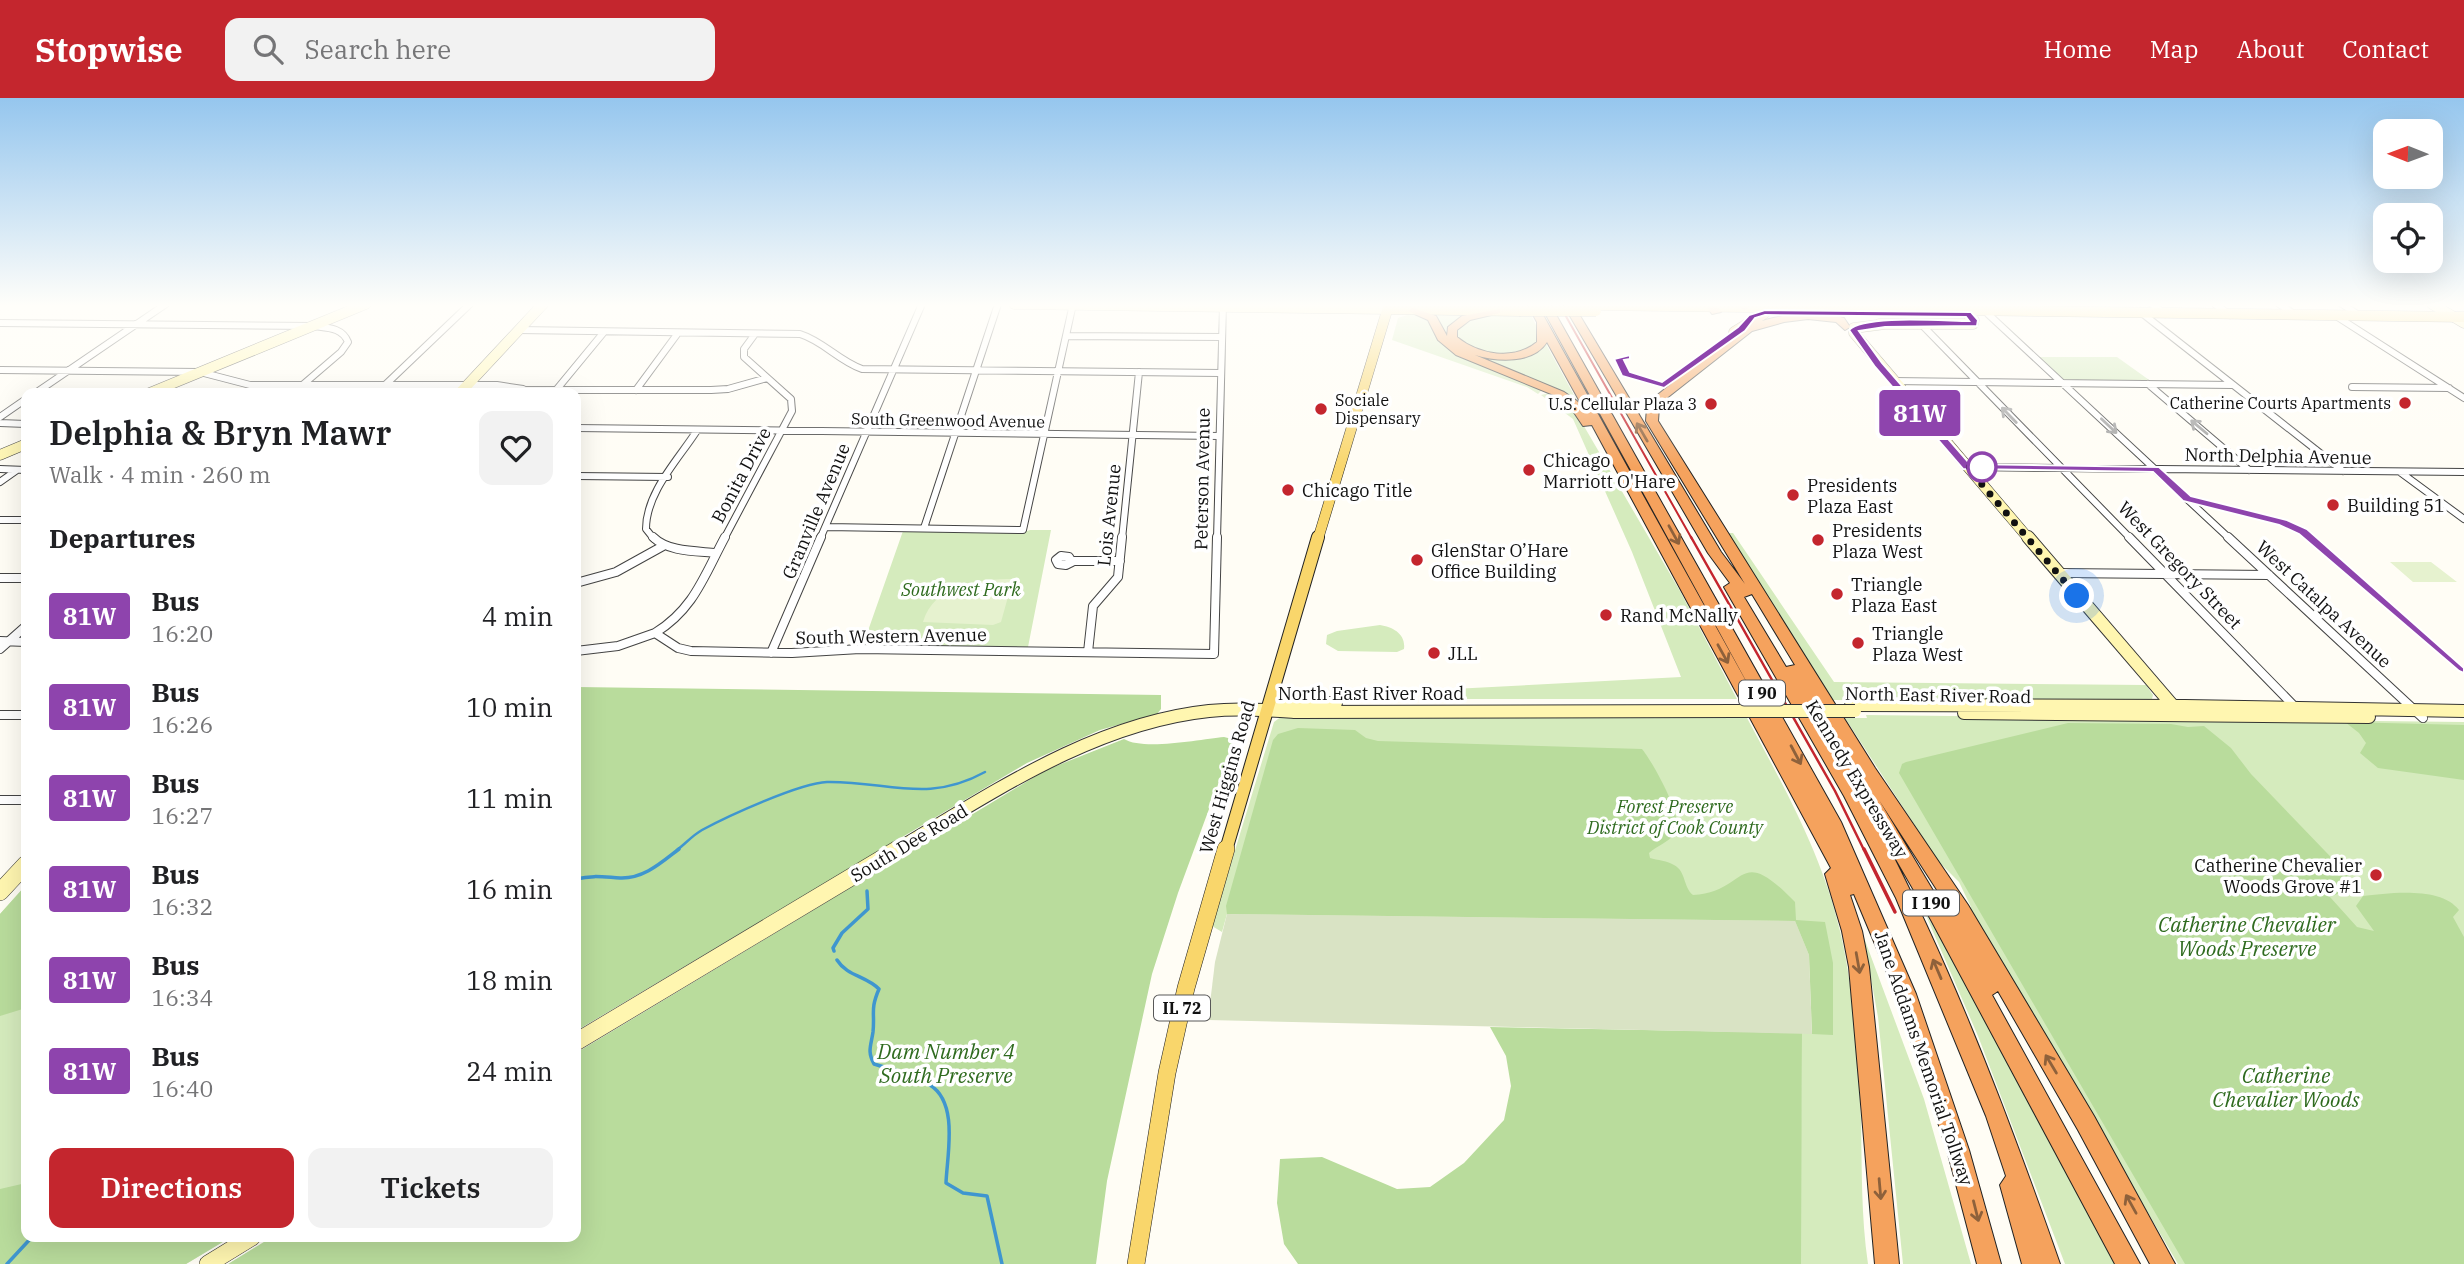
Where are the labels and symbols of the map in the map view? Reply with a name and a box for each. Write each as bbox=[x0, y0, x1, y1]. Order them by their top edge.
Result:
north arrow bbox=[2373, 119, 2443, 189]
place label: Sociale Dispensary bbox=[1335, 390, 1421, 428]
line badge: 81W bbox=[1880, 390, 1960, 436]
place label: Catherine Courts Apartments bbox=[2170, 393, 2391, 413]
place label: U.S. Cellular Plaza 3 bbox=[1548, 394, 1697, 414]
marker: Catherine Courts Apartments bbox=[2397, 395, 2413, 411]
marker: U.S. Cellular Plaza 3 bbox=[1703, 396, 1719, 412]
marker: Sociale Dispensary bbox=[1313, 401, 1329, 417]
one-way arrow bbox=[2001, 406, 2018, 423]
street label: South Greenwood Avenue bbox=[851, 408, 1045, 432]
street label: Peterson Avenue bbox=[1189, 408, 1215, 550]
one-way arrow bbox=[2100, 418, 2118, 434]
one-way arrow bbox=[2190, 419, 2208, 435]
one-way arrow bbox=[1635, 422, 1649, 442]
street label: Bonita Drive bbox=[706, 423, 776, 527]
street label: Granville Avenue bbox=[777, 440, 855, 582]
street label: North Delphia Avenue bbox=[2184, 443, 2372, 469]
place label: Chicago Marriott O'Hare bbox=[1543, 449, 1676, 493]
unlabelled marker bbox=[1967, 452, 1997, 482]
marker: Chicago Marriott O'Hare bbox=[1521, 462, 1537, 478]
street label: Lois Avenue bbox=[1092, 463, 1126, 567]
place label: Presidents Plaza East bbox=[1807, 474, 1897, 518]
place label: Chicago Title bbox=[1302, 479, 1412, 502]
marker: Chicago Title bbox=[1280, 482, 1296, 498]
marker: Presidents Plaza East bbox=[1785, 487, 1801, 503]
place label: Building 51 bbox=[2347, 494, 2445, 517]
street label: West Gregory Street bbox=[2113, 496, 2247, 634]
marker: Building 51 bbox=[2325, 497, 2341, 513]
place label: Presidents Plaza West bbox=[1832, 519, 1923, 563]
one-way arrow bbox=[1668, 524, 1681, 545]
marker: Presidents Plaza West bbox=[1810, 532, 1826, 548]
street label: West Catalpa Avenue bbox=[2252, 535, 2396, 673]
place label: GlenStar O’Hare Office Building bbox=[1431, 539, 1569, 583]
marker: GlenStar O’Hare Office Building bbox=[1409, 552, 1425, 568]
place label: Triangle Plaza East bbox=[1851, 573, 1937, 617]
park label: Southwest Park bbox=[900, 578, 1021, 601]
your location bbox=[2059, 578, 2094, 613]
marker: Triangle Plaza East bbox=[1829, 586, 1845, 602]
place label: Rand McNally bbox=[1620, 604, 1738, 627]
marker: Rand McNally bbox=[1598, 607, 1614, 623]
place label: Triangle Plaza West bbox=[1872, 622, 1963, 666]
street label: South Western Avenue bbox=[795, 623, 987, 649]
marker: Triangle Plaza West bbox=[1850, 635, 1866, 651]
place label: JLL bbox=[1448, 642, 1478, 665]
one-way arrow bbox=[1717, 643, 1731, 664]
marker: JLL bbox=[1426, 645, 1442, 661]
road number: I 90 bbox=[1739, 680, 1785, 706]
street label: North East River Road bbox=[1278, 682, 1464, 705]
street label: North East River Road bbox=[1845, 682, 2031, 708]
street label: Kennedy Expressway bbox=[1801, 696, 1913, 863]
street label: West Higgins Road bbox=[1194, 698, 1260, 856]
one-way arrow bbox=[1790, 744, 1804, 765]
park label: Forest Preserve District of Cook County bbox=[1586, 795, 1765, 839]
street label: South Dee Road bbox=[846, 799, 972, 887]
place label: Catherine Chevalier Woods Grove #1 bbox=[2194, 854, 2362, 898]
marker: Catherine Chevalier Woods Grove #1 bbox=[2368, 867, 2384, 883]
road number: I 190 bbox=[1903, 890, 1959, 916]
park label: Catherine Chevalier Woods Preserve bbox=[2158, 910, 2337, 962]
street label: Jane Addams Memorial Tollway bbox=[1869, 928, 1979, 1189]
one-way arrow bbox=[1852, 951, 1865, 974]
one-way arrow bbox=[1930, 958, 1943, 980]
road number: IL 72 bbox=[1154, 996, 1210, 1020]
park label: Dam Number 4 South Preserve bbox=[876, 1037, 1015, 1089]
one-way arrow bbox=[2044, 1055, 2058, 1075]
park label: Catherine Chevalier Woods bbox=[2212, 1061, 2360, 1113]
one-way arrow bbox=[1874, 1177, 1887, 1200]
one-way arrow bbox=[2124, 1194, 2137, 1215]
one-way arrow bbox=[1970, 1199, 1983, 1222]

